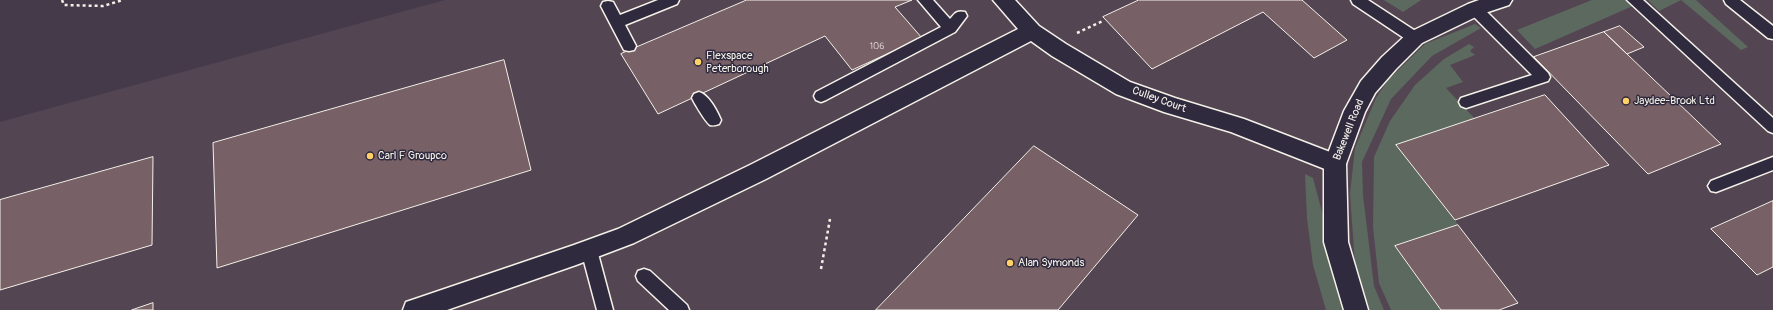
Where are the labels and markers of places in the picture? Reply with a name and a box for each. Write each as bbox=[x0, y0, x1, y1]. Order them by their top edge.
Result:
place label: Flexspace Peterborough bbox=[706, 49, 769, 75]
marker: Flexspace Peterborough bbox=[693, 57, 703, 67]
place label: Jaydee-Brook Ltd bbox=[1634, 94, 1715, 108]
marker: Jaydee-Brook Ltd bbox=[1621, 96, 1631, 106]
place label: Carl F Groupco bbox=[378, 149, 447, 163]
marker: Carl F Groupco bbox=[365, 151, 375, 161]
place label: Alan Symonds bbox=[1018, 256, 1084, 270]
marker: Alan Symonds bbox=[1005, 258, 1015, 268]

